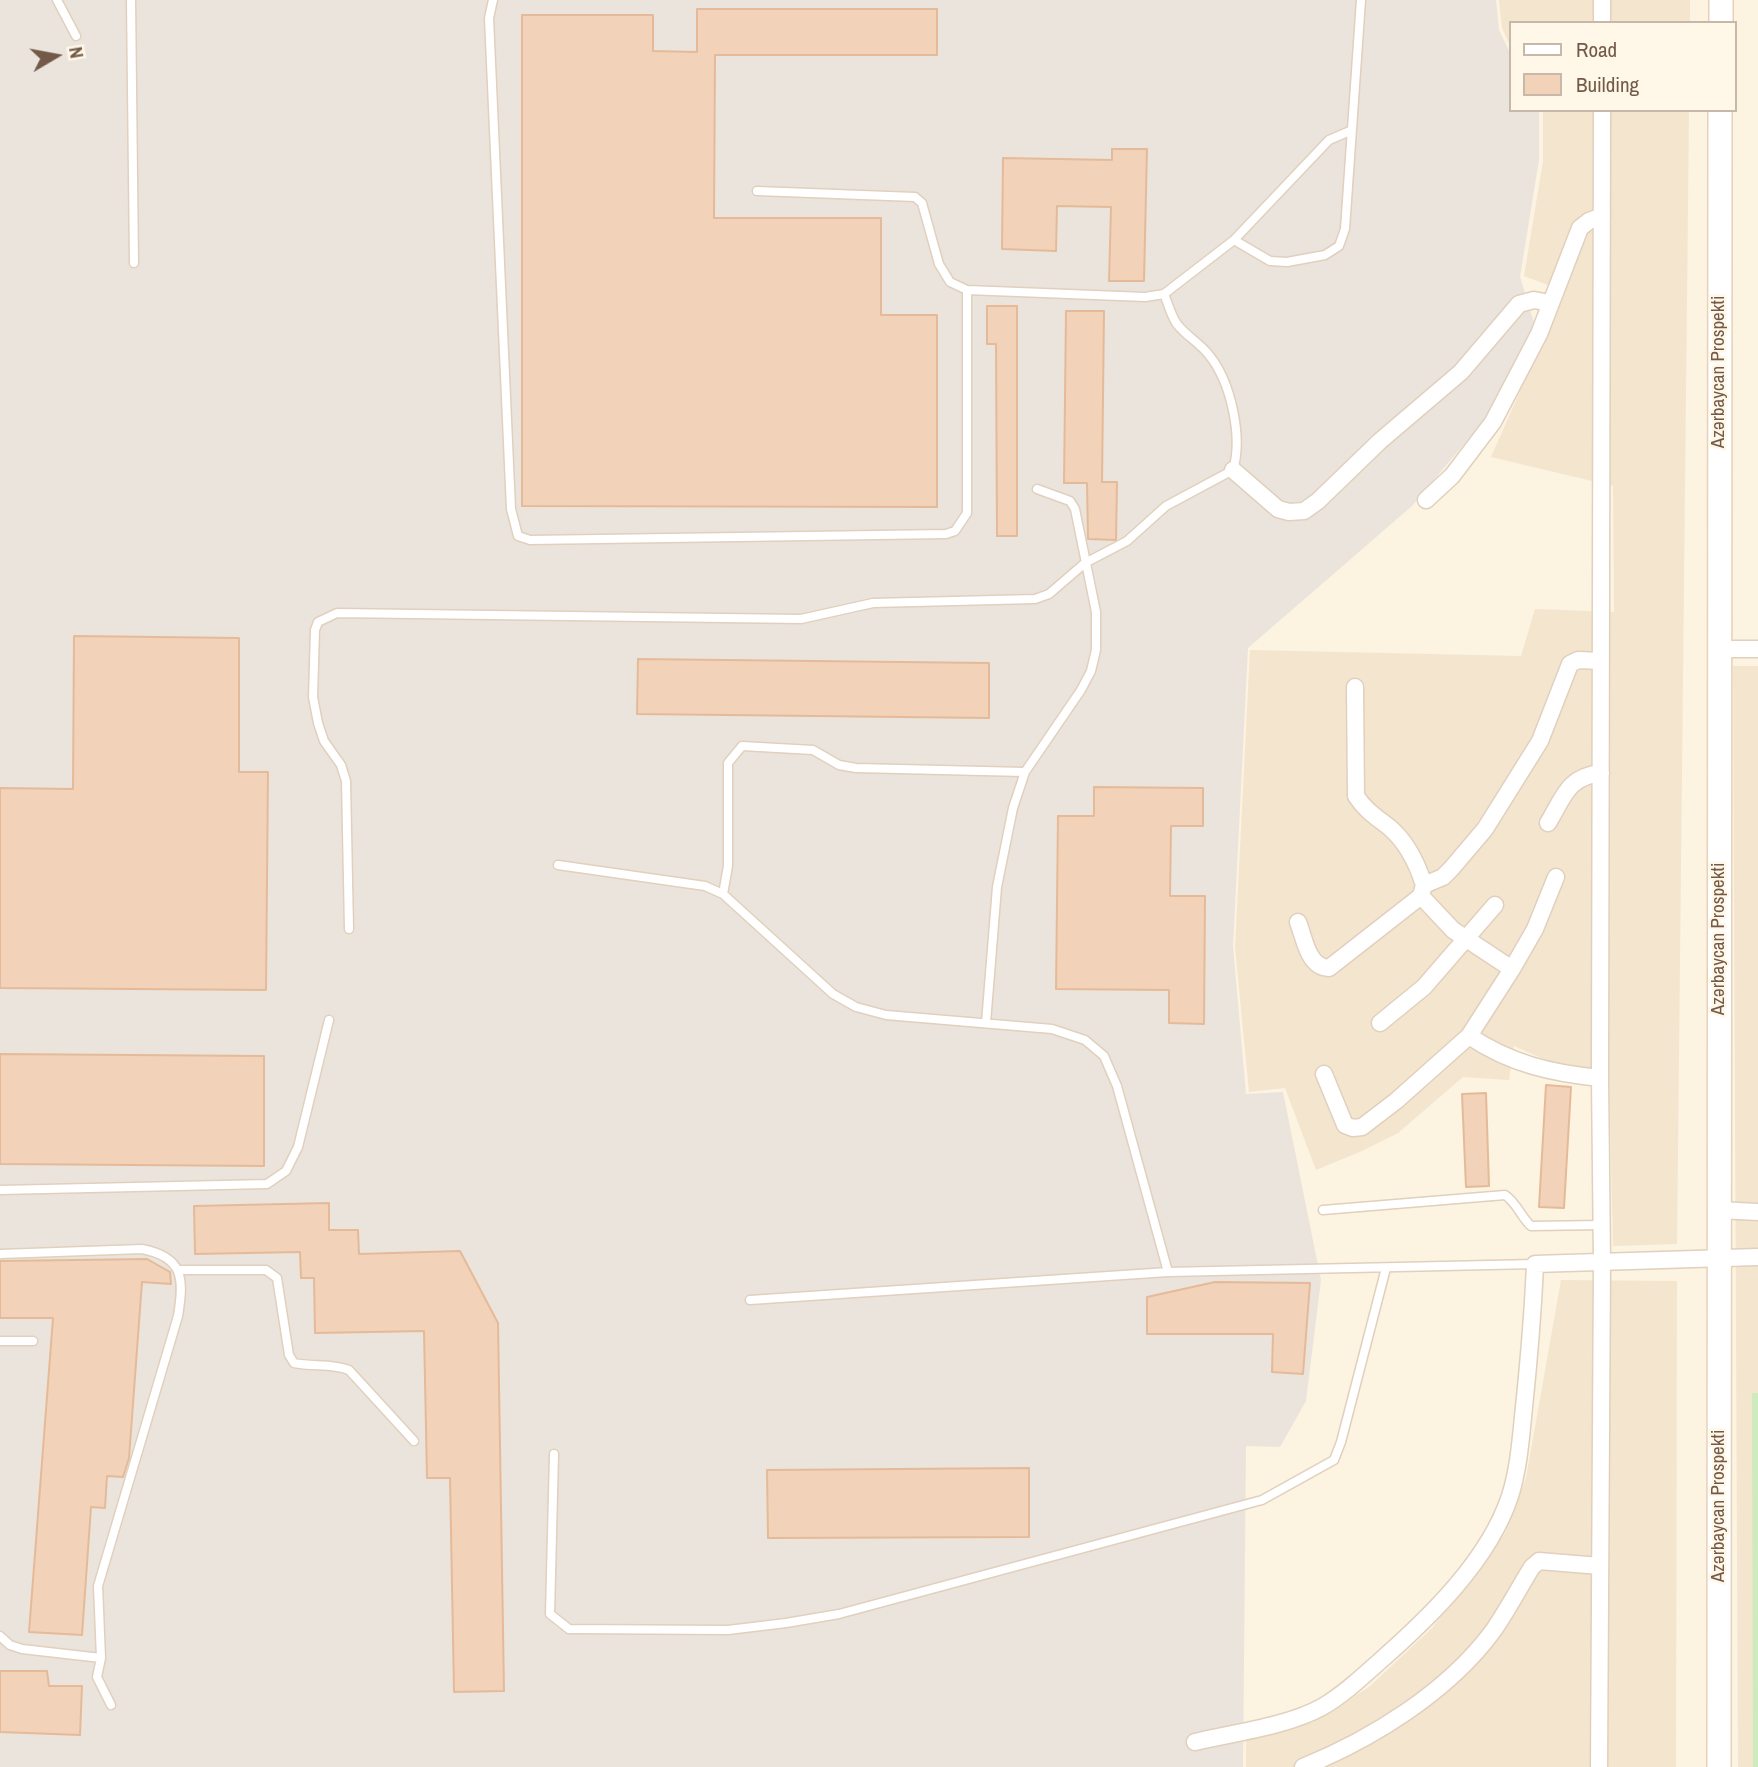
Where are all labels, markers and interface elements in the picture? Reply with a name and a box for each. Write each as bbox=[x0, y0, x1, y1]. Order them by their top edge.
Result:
north arrow bbox=[21, 21, 91, 91]
legend bbox=[1510, 21, 1737, 112]
text: Road bbox=[1576, 35, 1617, 64]
text: N bbox=[63, 45, 90, 60]
text: Building bbox=[1576, 70, 1639, 99]
street label: Azərbaycan Prospekti bbox=[1708, 296, 1730, 448]
street label: Azərbaycan Prospekti bbox=[1708, 863, 1730, 1015]
street label: Azərbaycan Prospekti bbox=[1708, 1430, 1730, 1582]

